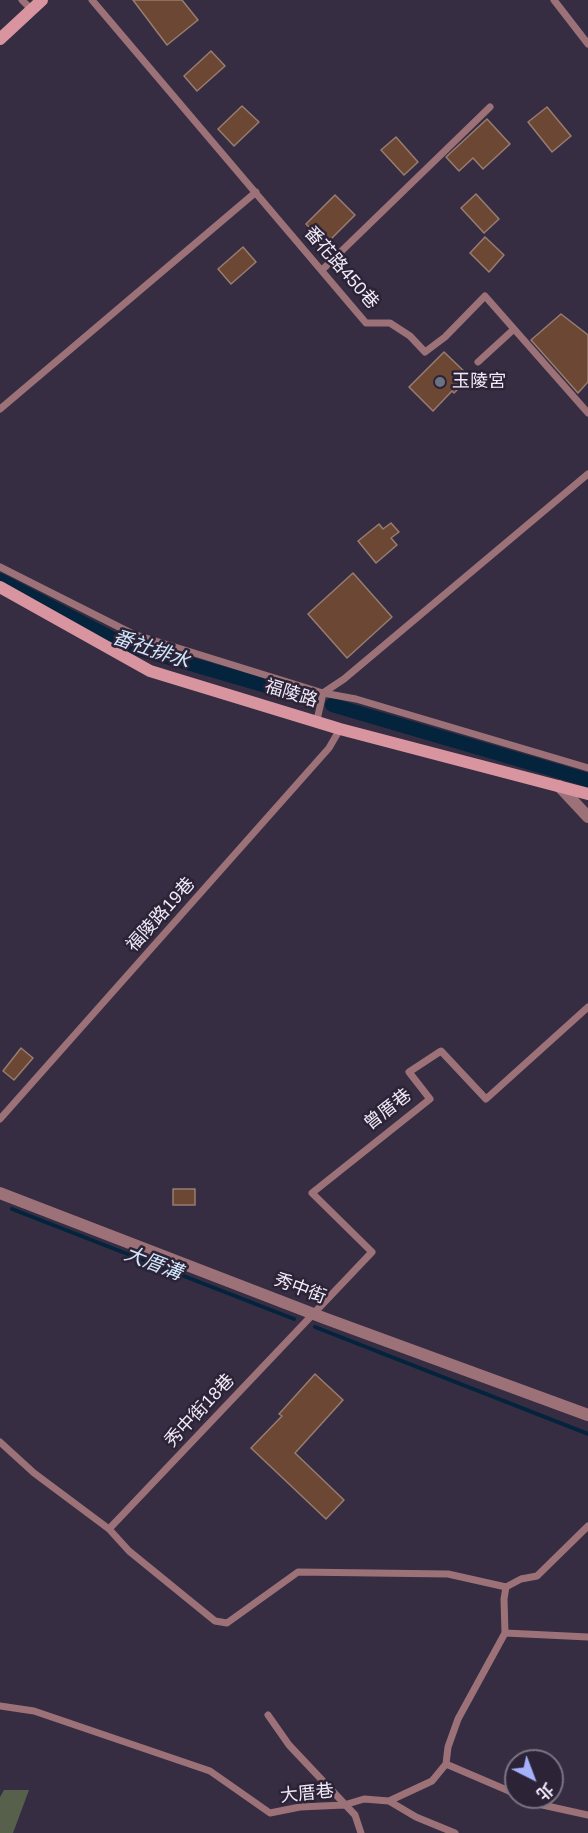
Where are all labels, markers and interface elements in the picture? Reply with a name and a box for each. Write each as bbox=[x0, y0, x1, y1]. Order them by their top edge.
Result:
street label: 番花路450巷 bbox=[299, 222, 383, 314]
place label: 玉陵宮 bbox=[452, 371, 506, 393]
marker: 玉陵宮 bbox=[433, 375, 447, 389]
water label: 番社排水 bbox=[109, 626, 193, 674]
street label: 福陵路 bbox=[262, 676, 320, 712]
street label: 福陵路19巷 bbox=[122, 874, 200, 956]
street label: 曾厝巷 bbox=[360, 1085, 416, 1135]
water label: 大厝溝 bbox=[121, 1242, 185, 1286]
street label: 秀中街 bbox=[271, 1269, 329, 1309]
street label: 秀中街18巷 bbox=[161, 1370, 239, 1452]
north arrow bbox=[504, 1749, 564, 1809]
street label: 大厝巷 bbox=[279, 1780, 335, 1808]
text: 北 bbox=[533, 1780, 557, 1803]

